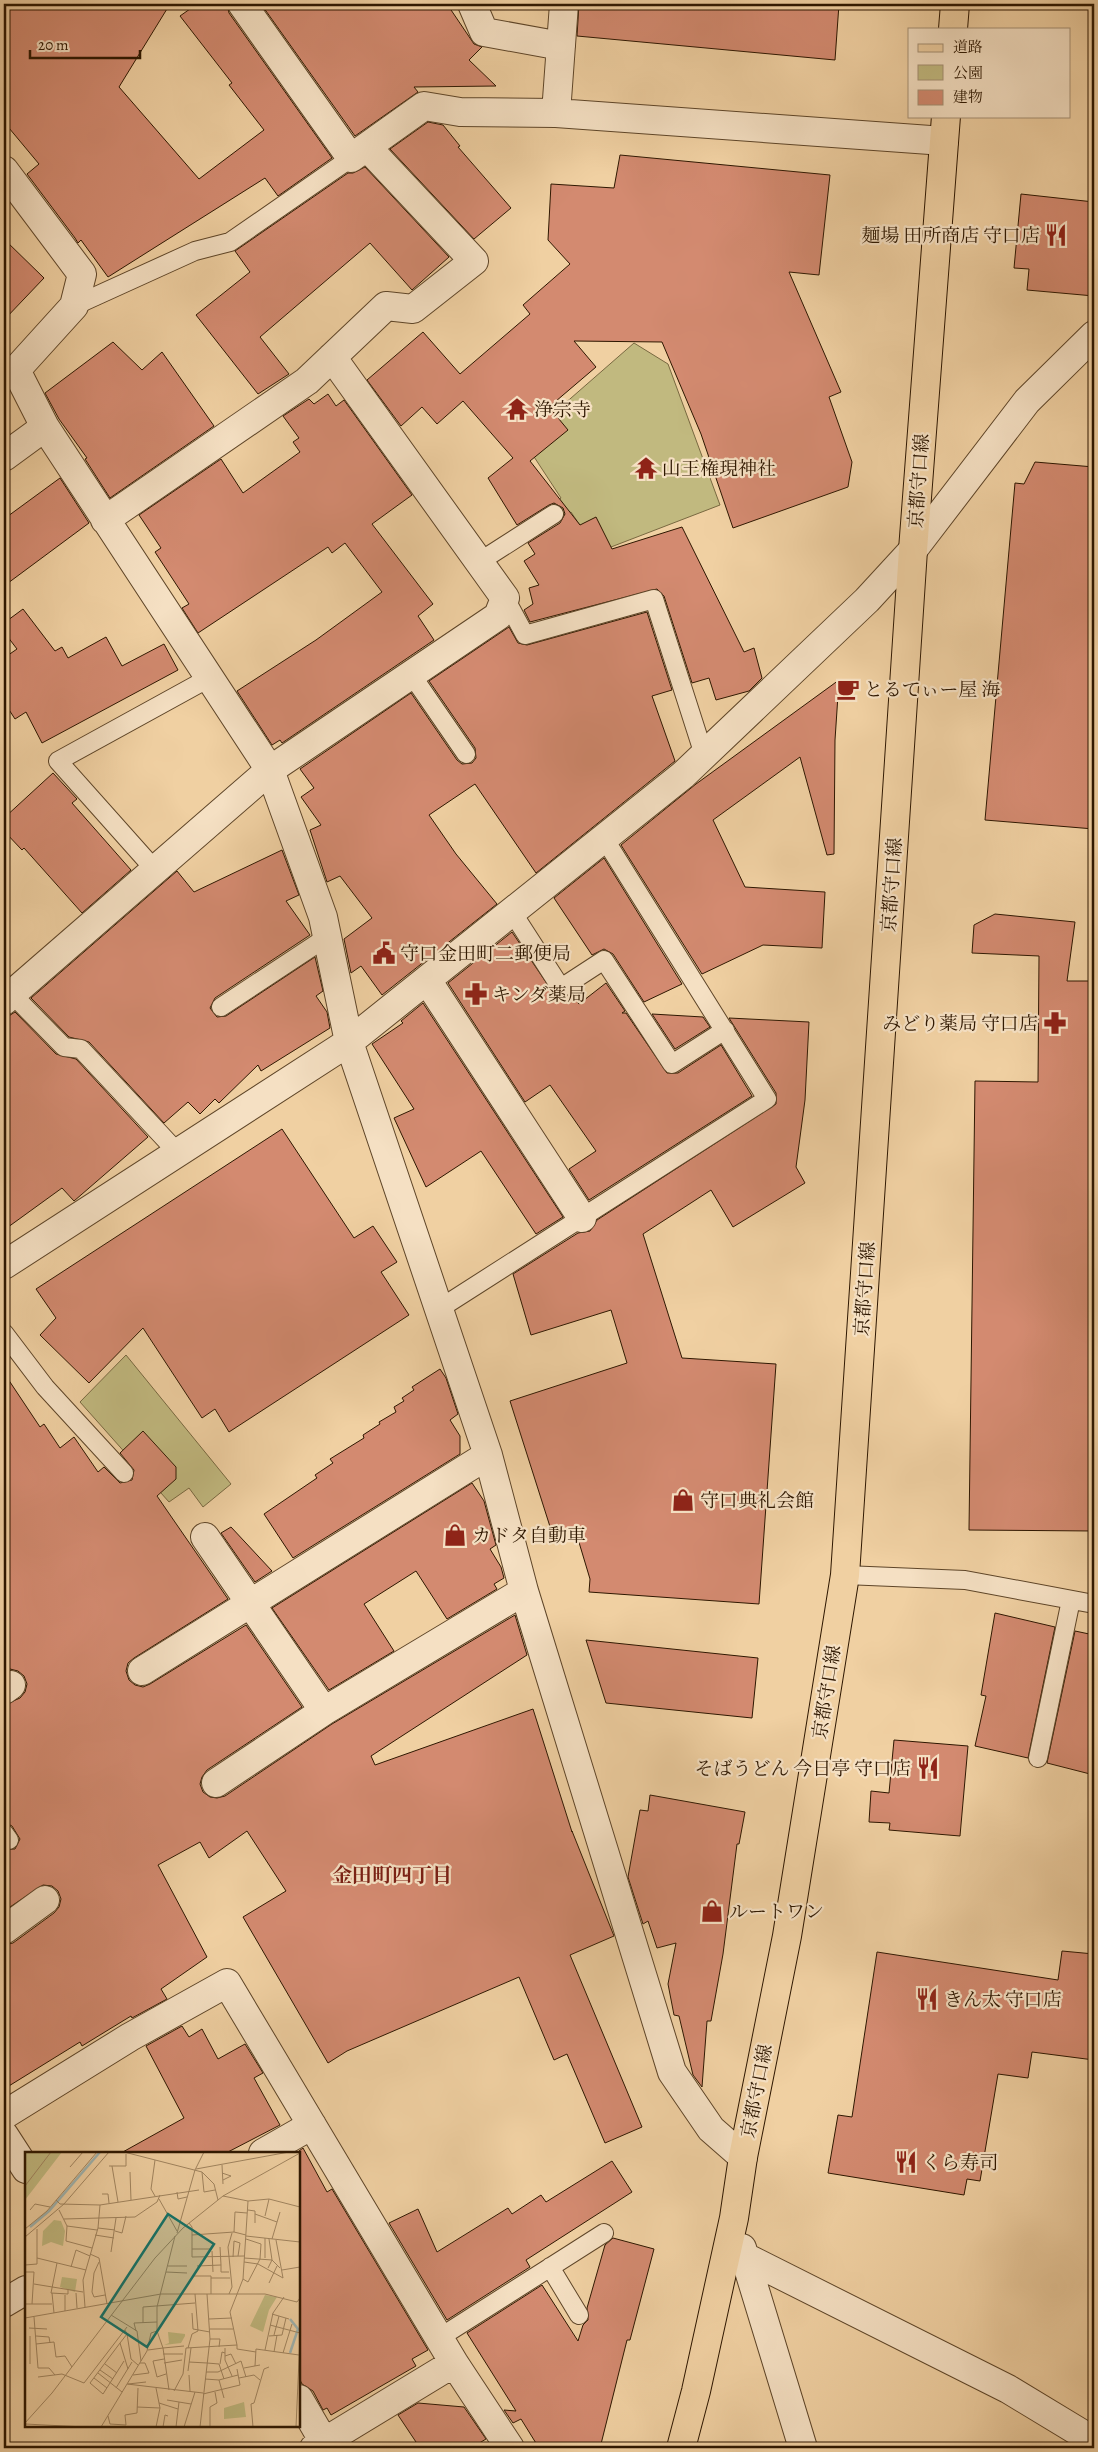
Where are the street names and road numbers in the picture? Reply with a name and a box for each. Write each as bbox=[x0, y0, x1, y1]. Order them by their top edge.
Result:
street label: 京都守口線 bbox=[903, 433, 935, 529]
street label: 京都守口線 bbox=[876, 837, 908, 933]
street label: 京都守口線 bbox=[849, 1241, 881, 1337]
street label: 京都守口線 bbox=[807, 1643, 847, 1741]
street label: 京都守口線 bbox=[735, 2042, 779, 2140]

